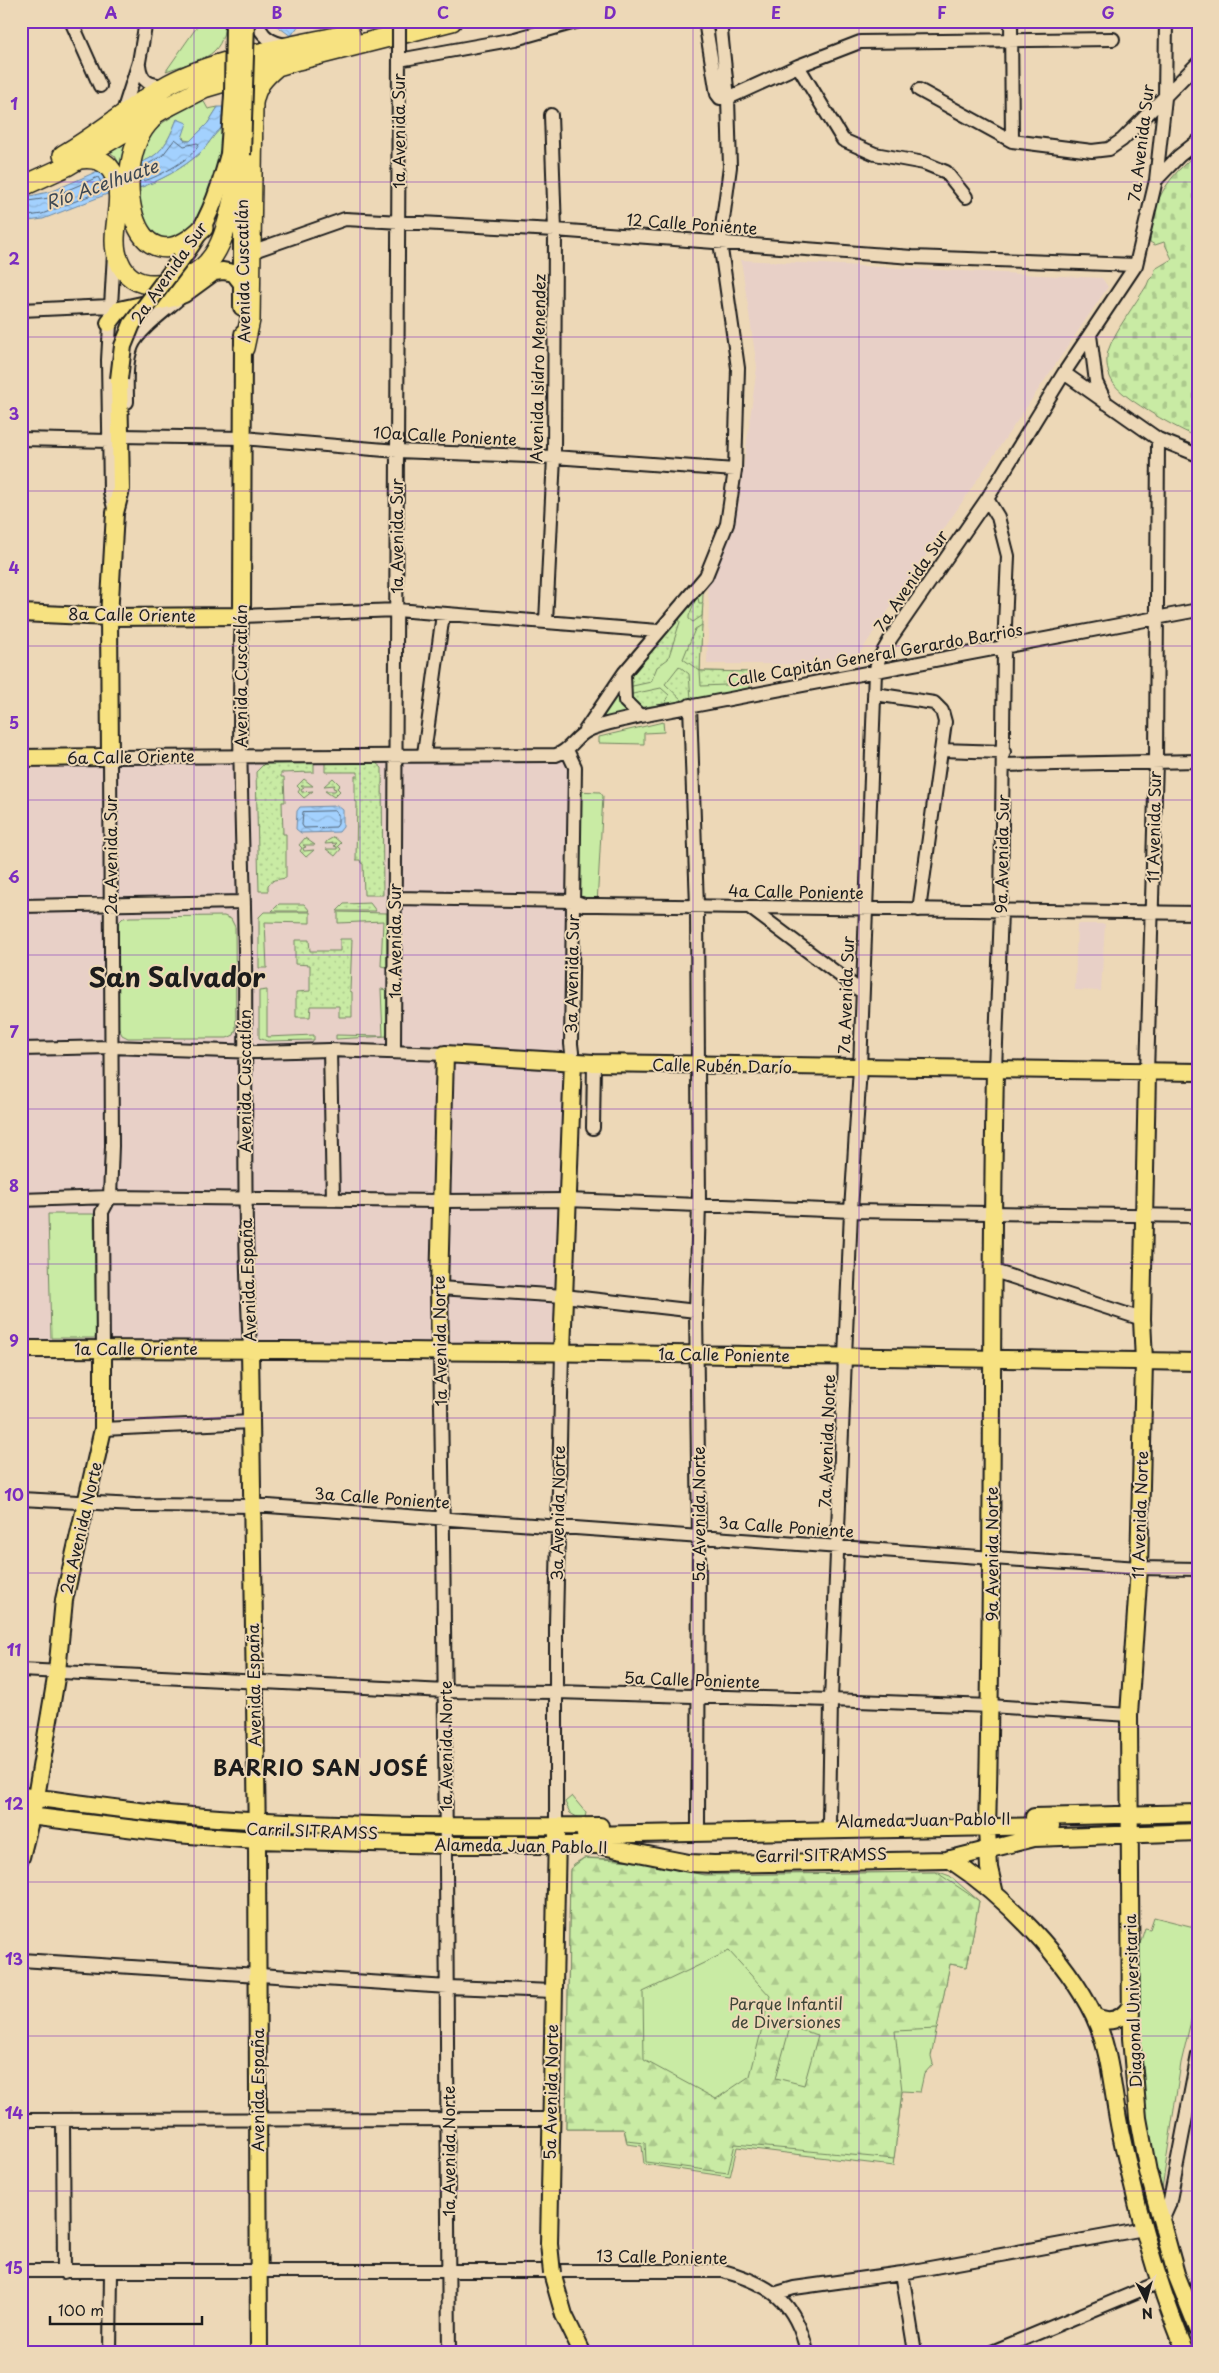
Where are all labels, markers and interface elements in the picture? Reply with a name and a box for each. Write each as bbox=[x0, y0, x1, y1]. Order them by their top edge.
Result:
text: A bbox=[105, 0, 118, 24]
text: B bbox=[272, 0, 283, 24]
text: C bbox=[437, 0, 449, 24]
text: D bbox=[604, 0, 616, 24]
text: E bbox=[771, 0, 781, 24]
text: F bbox=[937, 0, 947, 24]
text: G bbox=[1101, 0, 1115, 24]
street label: 1a Avenida Sur bbox=[386, 73, 410, 189]
street label: 7a Avenida Sur bbox=[1121, 82, 1159, 203]
text: 1 bbox=[10, 91, 18, 115]
water label: Río Acelhuate bbox=[42, 151, 163, 215]
street label: Avenida Cuscatlán bbox=[229, 199, 255, 343]
street label: 12 Calle Poniente bbox=[626, 206, 759, 240]
street label: 2a Avenida Sur bbox=[124, 216, 213, 328]
text: 2 bbox=[8, 246, 20, 270]
street label: Avenida Isidro Menendez bbox=[523, 273, 551, 462]
text: 3 bbox=[9, 401, 19, 425]
street label: 10a Calle Poniente bbox=[373, 419, 518, 451]
street label: 1a Avenida Sur bbox=[384, 478, 408, 594]
street label: 7a Avenida Sur bbox=[867, 524, 953, 636]
text: 4 bbox=[9, 555, 20, 579]
street label: 8a Calle Oriente bbox=[68, 601, 196, 627]
street label: Avenida Cuscatlán bbox=[228, 604, 252, 748]
street label: Calle Capitán General Gerardo Barrios bbox=[725, 616, 1024, 692]
text: 5 bbox=[9, 710, 19, 734]
street label: 6a Calle Oriente bbox=[67, 743, 195, 769]
street label: 11 Avenida Sur bbox=[1140, 770, 1166, 883]
street label: 9a Avenida Sur bbox=[988, 794, 1014, 914]
street label: 2a Avenida Sur bbox=[98, 795, 122, 915]
text: 6 bbox=[8, 864, 20, 888]
street label: 4a Calle Poniente bbox=[728, 878, 864, 904]
street label: 1a Avenida Sur bbox=[382, 883, 406, 999]
street label: 3a Avenida Sur bbox=[558, 913, 584, 1034]
street label: 7a Avenida Sur bbox=[831, 935, 859, 1054]
district label: San Salvador bbox=[89, 957, 266, 996]
street label: Avenida Cuscatlán bbox=[232, 1009, 256, 1153]
text: 7 bbox=[9, 1019, 19, 1043]
street label: Calle Rubén Darío bbox=[652, 1052, 792, 1078]
text: 8 bbox=[9, 1173, 19, 1197]
street label: Avenida España bbox=[233, 1217, 261, 1342]
street label: 1a Avenida Norte bbox=[426, 1275, 452, 1407]
text: 9 bbox=[9, 1328, 19, 1352]
street label: 1a Calle Oriente bbox=[74, 1336, 198, 1360]
street label: 1a Calle Poniente bbox=[658, 1341, 790, 1367]
street label: 7a Avenida Norte bbox=[812, 1374, 840, 1508]
street label: 3a Avenida Norte bbox=[544, 1445, 570, 1581]
street label: 5a Avenida Norte bbox=[686, 1446, 710, 1582]
street label: 11 Avenida Norte bbox=[1125, 1450, 1153, 1580]
street label: 2a Avenida Norte bbox=[53, 1459, 107, 1596]
street label: 3a Calle Poniente bbox=[313, 1480, 451, 1514]
text: 10 bbox=[4, 1482, 24, 1506]
street label: 9a Avenida Norte bbox=[979, 1486, 1003, 1622]
street label: 3a Calle Poniente bbox=[717, 1509, 855, 1543]
street label: Avenida España bbox=[240, 1623, 266, 1747]
text: 11 bbox=[7, 1637, 21, 1661]
street label: 5a Calle Poniente bbox=[624, 1665, 760, 1693]
street label: 1a Avenida Norte bbox=[433, 1681, 457, 1811]
district label: BARRIO SAN JOSÉ bbox=[213, 1751, 429, 1783]
text: 12 bbox=[5, 1791, 23, 1815]
street label: Alameda Juan Pablo II bbox=[837, 1805, 1011, 1833]
street label: Carril SITRAMSS bbox=[246, 1816, 378, 1844]
street label: Alameda Juan Pablo II bbox=[434, 1831, 608, 1859]
street label: Carril SITRAMSS bbox=[755, 1841, 887, 1867]
street label: Diagonal Universitaria bbox=[1117, 1914, 1147, 2088]
text: 13 bbox=[5, 1946, 23, 1970]
park label: Parque Infantil de Diversiones bbox=[729, 1991, 843, 2033]
street label: 5a Avenida Norte bbox=[537, 2024, 563, 2160]
street label: Avenida España bbox=[245, 2028, 269, 2152]
street label: 1a Avenida Norte bbox=[436, 2086, 460, 2216]
text: 14 bbox=[5, 2100, 23, 2124]
street label: 13 Calle Poniente bbox=[596, 2243, 728, 2269]
text: 15 bbox=[5, 2255, 23, 2279]
north arrow bbox=[1122, 2276, 1172, 2326]
scale bar bbox=[50, 2293, 202, 2325]
text: 100 m bbox=[58, 2298, 104, 2321]
text: N bbox=[1141, 2302, 1154, 2324]

